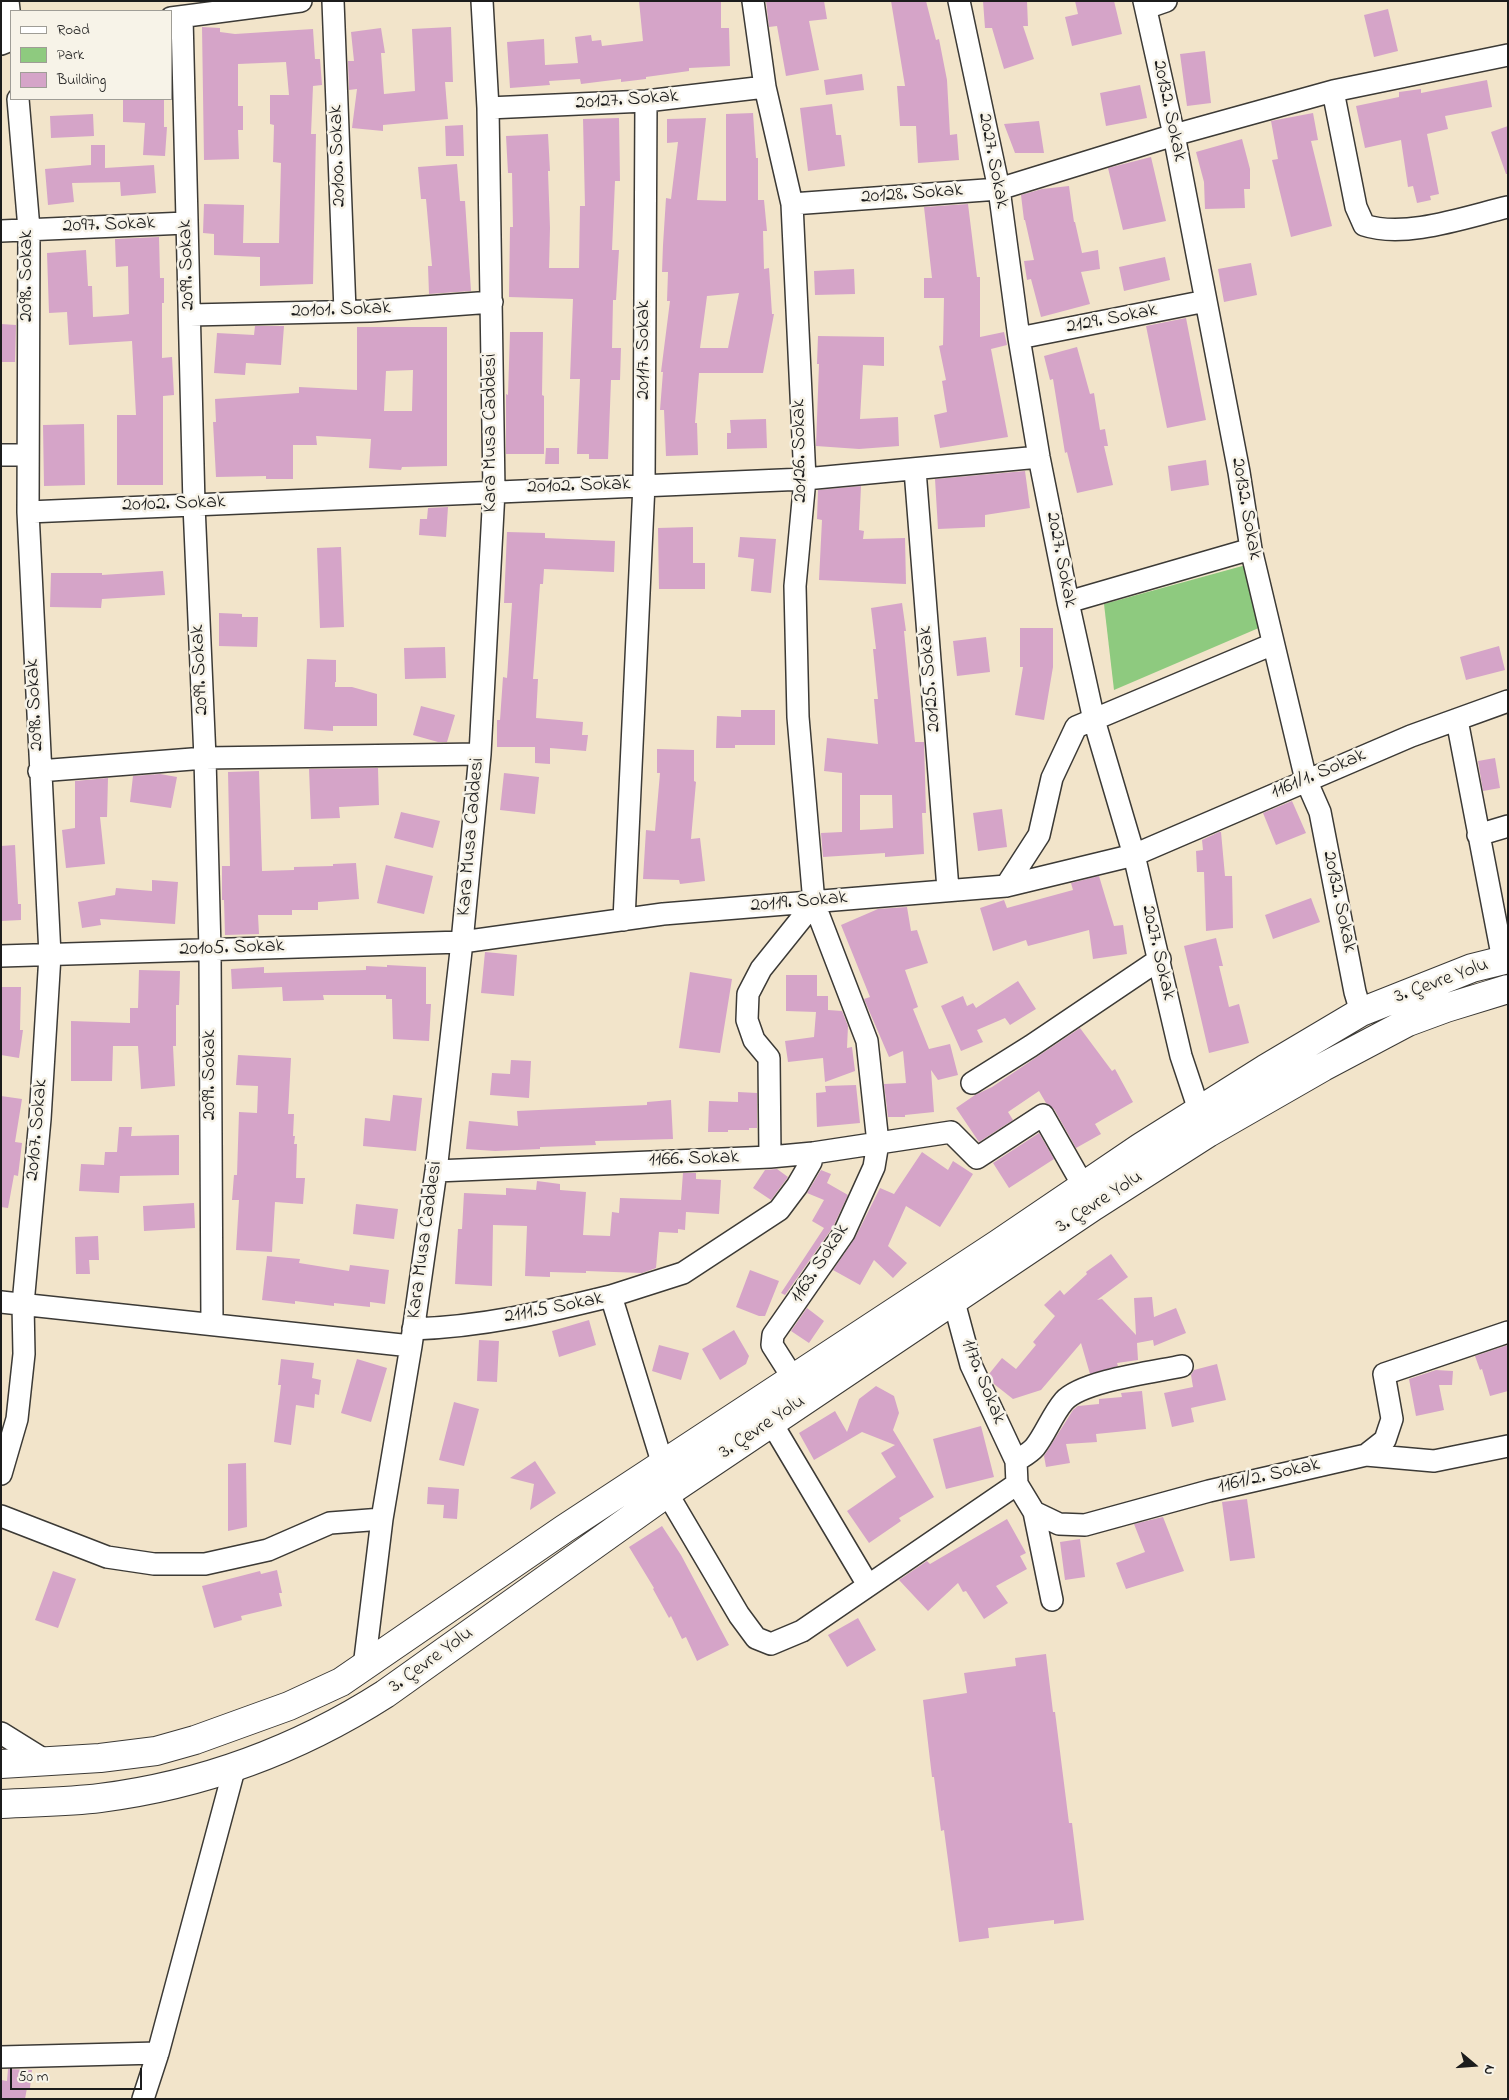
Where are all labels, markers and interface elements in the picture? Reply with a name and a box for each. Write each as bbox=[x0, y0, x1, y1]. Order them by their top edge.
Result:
legend bbox=[10, 10, 172, 100]
text: Road bbox=[57, 19, 90, 41]
text: Park bbox=[57, 44, 84, 66]
street label: 20132. Sokak bbox=[1146, 58, 1190, 164]
text: Building bbox=[57, 69, 106, 91]
street label: 20127. Sokak bbox=[575, 85, 679, 117]
street label: 20100. Sokak bbox=[325, 104, 353, 208]
street label: 2027. Sokak bbox=[971, 111, 1013, 211]
street label: 20128. Sokak bbox=[860, 179, 964, 211]
street label: 2097. Sokak bbox=[62, 212, 156, 240]
street label: 2099. Sokak bbox=[174, 219, 202, 311]
street label: 2098. Sokak bbox=[16, 230, 40, 322]
street label: 20101. Sokak bbox=[291, 297, 391, 325]
street label: 2129. Sokak bbox=[1064, 299, 1160, 341]
street label: 20117. Sokak bbox=[633, 300, 657, 400]
street label: Kara Musa Caddesi bbox=[480, 354, 504, 512]
street label: 20126. Sokak bbox=[788, 399, 814, 503]
street label: 20132. Sokak bbox=[1224, 456, 1266, 562]
street label: 20102. Sokak bbox=[527, 473, 631, 501]
street label: 20102. Sokak bbox=[122, 491, 226, 519]
street label: 2027. Sokak bbox=[1039, 510, 1081, 610]
street label: 2099. Sokak bbox=[187, 624, 215, 716]
street label: 20125. Sokak bbox=[914, 625, 948, 733]
street label: 2098. Sokak bbox=[22, 658, 50, 752]
street label: 1161/1. Sokak bbox=[1268, 744, 1370, 806]
street label: Kara Musa Caddesi bbox=[453, 757, 491, 917]
street label: 20132. Sokak bbox=[1316, 849, 1360, 955]
street label: 20119. Sokak bbox=[749, 887, 849, 919]
street label: 2027. Sokak bbox=[1134, 903, 1180, 1003]
street label: 20105. Sokak bbox=[179, 935, 285, 963]
street label: 3. Çevre Yolu bbox=[1392, 954, 1492, 1010]
street label: 2099. Sokak bbox=[199, 1030, 223, 1120]
street label: 20107. Sokak bbox=[22, 1078, 54, 1182]
street label: 1166. Sokak bbox=[648, 1146, 740, 1174]
street label: Kara Musa Caddesi bbox=[403, 1160, 449, 1320]
street label: 3. Çevre Yolu bbox=[1052, 1166, 1148, 1240]
street label: 1163. Sokak bbox=[786, 1220, 856, 1308]
street label: 2111.5 Sokak bbox=[502, 1288, 606, 1330]
street label: 1170. Sokak bbox=[954, 1336, 1010, 1428]
street label: 3. Çevre Yolu bbox=[716, 1391, 810, 1465]
street label: 1161/2. Sokak bbox=[1216, 1454, 1322, 1500]
street label: 3. Çevre Yolu bbox=[385, 1622, 479, 1700]
north arrow bbox=[1449, 2040, 1499, 2090]
scale bar bbox=[12, 2058, 145, 2090]
text: N bbox=[1477, 2062, 1500, 2078]
text: 50 m bbox=[18, 2066, 48, 2088]

